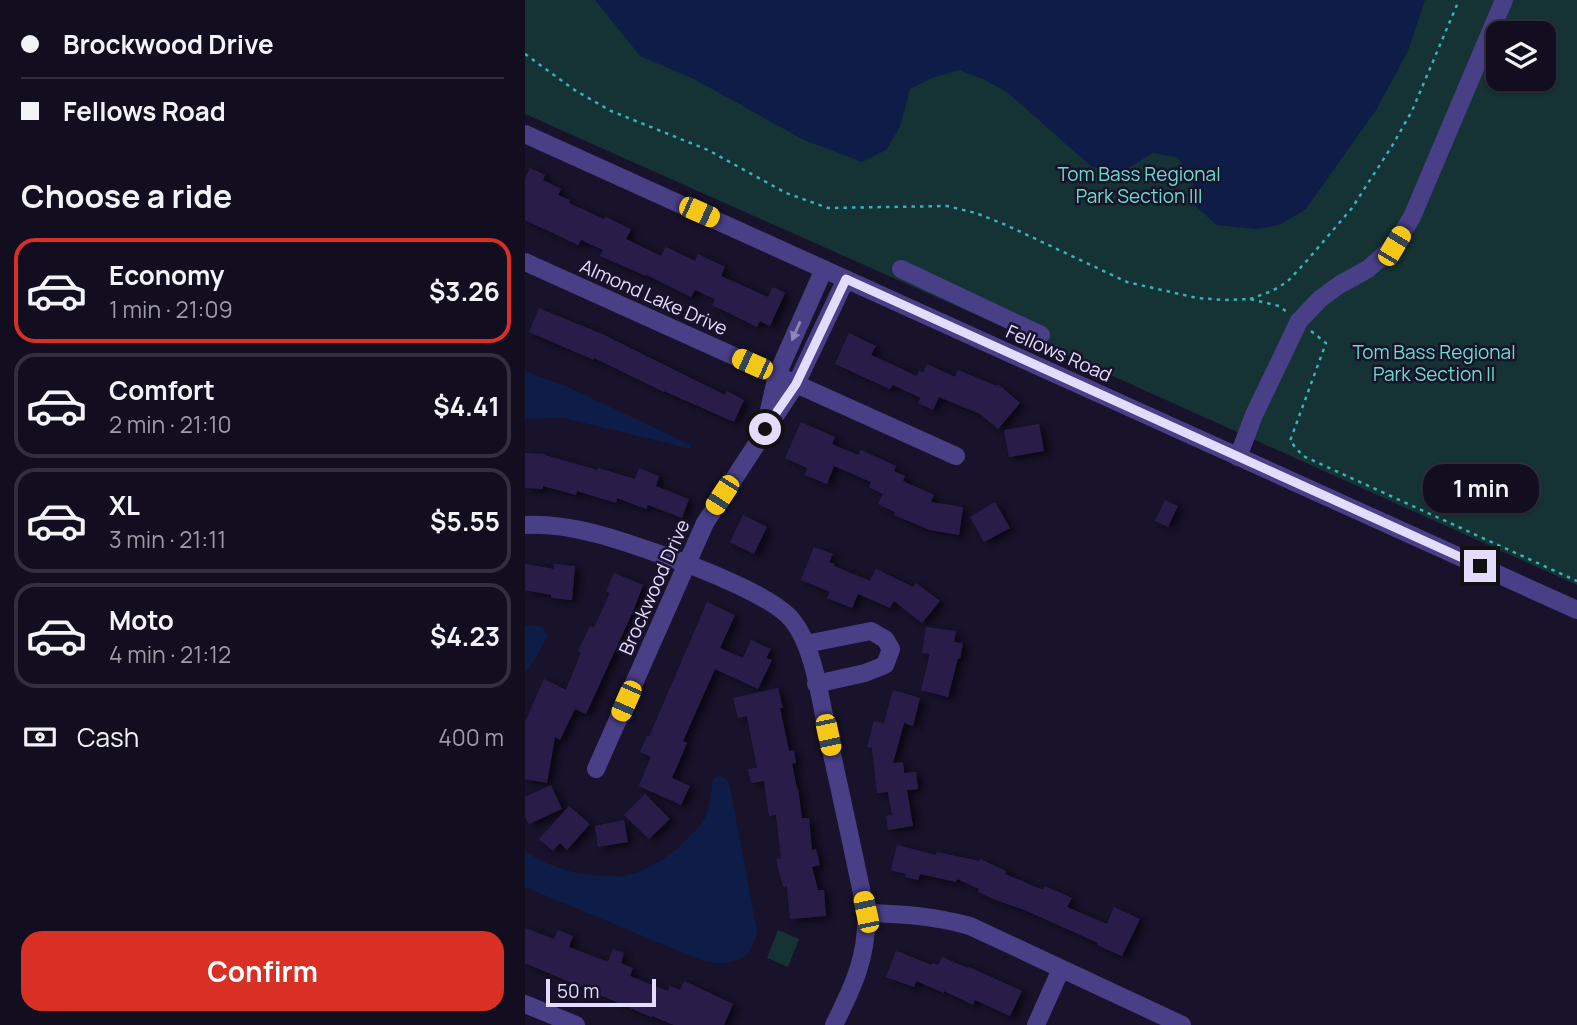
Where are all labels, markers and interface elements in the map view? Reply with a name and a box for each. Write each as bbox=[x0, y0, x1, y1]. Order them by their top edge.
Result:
map controls bbox=[1486, 21, 1556, 91]
button: layers bbox=[1486, 21, 1556, 91]
text: Brockwood Drive bbox=[63, 26, 274, 62]
text: Fellows Road bbox=[63, 93, 226, 129]
park label: Tom Bass Regional Park Section III bbox=[1057, 161, 1221, 209]
text: Choose a ride bbox=[21, 174, 232, 218]
car bbox=[676, 194, 723, 230]
car bbox=[1375, 223, 1414, 269]
street label: Almond Lake Drive bbox=[576, 253, 732, 341]
text: Economy bbox=[109, 257, 224, 293]
icon: car bbox=[25, 259, 88, 322]
text: $3.26 bbox=[429, 273, 500, 309]
text: 1 min · 21:09 bbox=[109, 293, 233, 325]
street label: Fellows Road bbox=[1002, 318, 1116, 388]
one-way arrow bbox=[790, 321, 802, 341]
park label: Tom Bass Regional Park Section II bbox=[1352, 339, 1516, 387]
car bbox=[729, 346, 776, 382]
text: Comfort bbox=[109, 372, 215, 408]
icon: car bbox=[25, 374, 88, 437]
text: $4.41 bbox=[433, 388, 500, 424]
text: 2 min · 21:10 bbox=[109, 408, 232, 440]
route start bbox=[749, 413, 781, 445]
callout: 1 min bbox=[1422, 464, 1538, 514]
car bbox=[702, 472, 743, 518]
text: 1 min bbox=[1453, 472, 1509, 504]
text: XL bbox=[109, 487, 140, 523]
icon: car bbox=[25, 489, 88, 552]
text: $5.55 bbox=[430, 503, 500, 539]
street label: Brockwood Drive bbox=[613, 515, 695, 659]
text: 3 min · 21:11 bbox=[109, 523, 226, 555]
route end bbox=[1464, 550, 1496, 582]
text: Moto bbox=[109, 602, 174, 638]
icon: car bbox=[25, 604, 88, 667]
text: $4.23 bbox=[430, 618, 500, 654]
text: 4 min · 21:12 bbox=[109, 638, 231, 670]
car bbox=[608, 678, 645, 724]
car bbox=[814, 712, 843, 758]
icon: cash bbox=[21, 718, 59, 756]
text: Cash bbox=[77, 719, 139, 755]
text: 400 m bbox=[438, 721, 504, 753]
car bbox=[852, 889, 881, 935]
button: Confirm bbox=[21, 931, 504, 1011]
scale bar bbox=[546, 976, 656, 1008]
text: 50 m bbox=[557, 978, 599, 1004]

